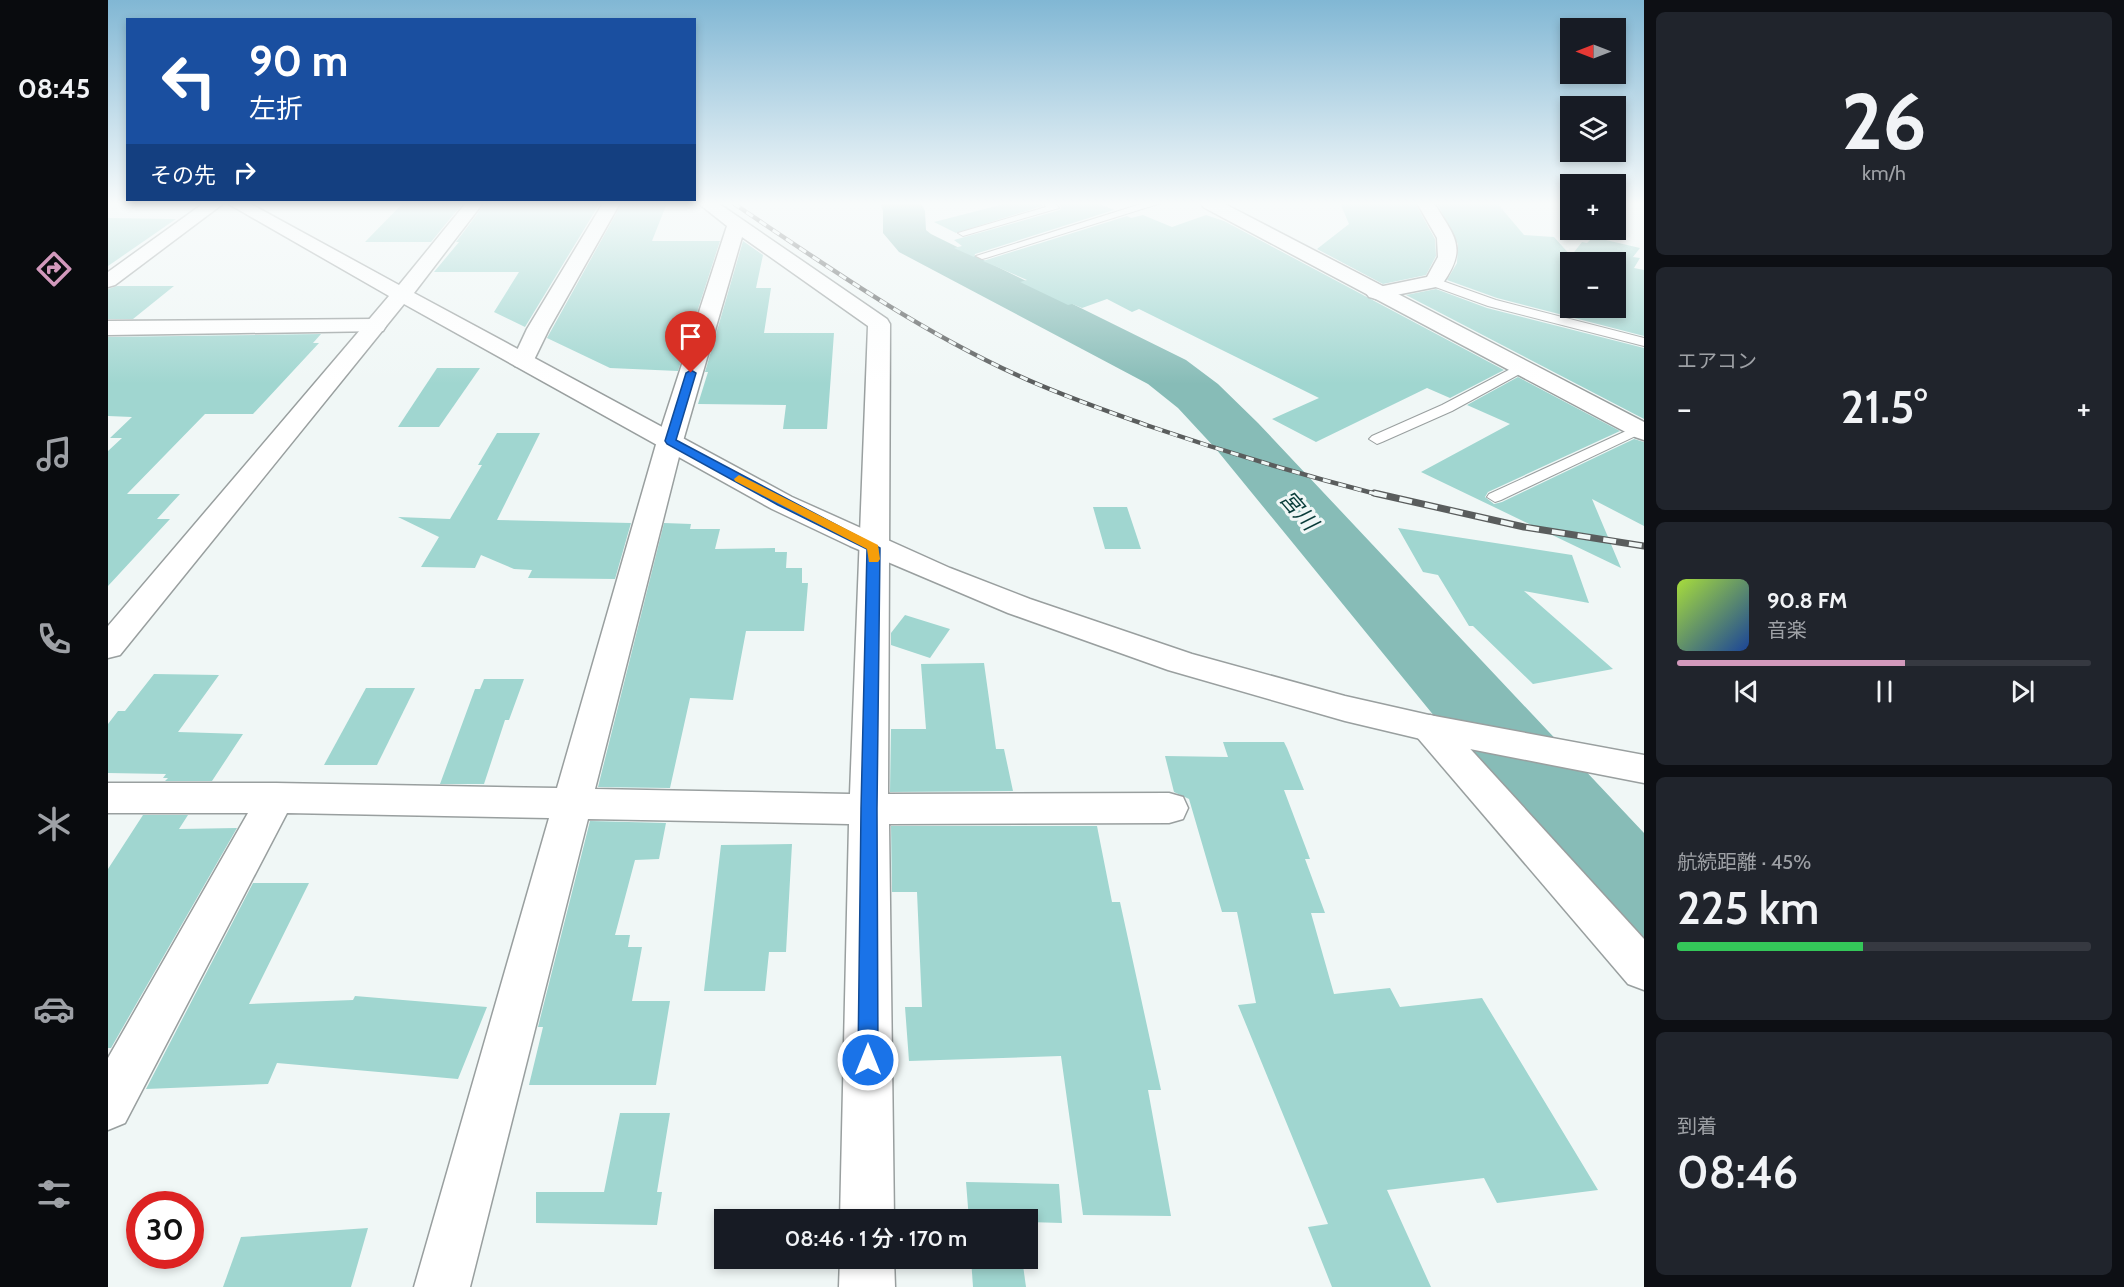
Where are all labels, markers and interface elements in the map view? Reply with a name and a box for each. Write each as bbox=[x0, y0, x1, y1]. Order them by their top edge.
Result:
north arrow bbox=[1560, 18, 1626, 84]
map controls bbox=[1560, 18, 1626, 318]
text: 90 m bbox=[249, 35, 348, 87]
icon: left bbox=[150, 42, 228, 120]
text: 08:45 bbox=[18, 72, 90, 105]
text: 26 bbox=[1841, 74, 1927, 169]
text: 左折 bbox=[249, 92, 303, 125]
button: layers bbox=[1560, 96, 1626, 162]
icon: right bbox=[228, 156, 261, 189]
text: km/h bbox=[1862, 161, 1906, 185]
text: その先 bbox=[150, 162, 216, 189]
button: + bbox=[1560, 174, 1626, 240]
icon: directions bbox=[33, 248, 75, 290]
button: − bbox=[1560, 252, 1626, 318]
pin bbox=[665, 311, 716, 373]
icon: arrive bbox=[674, 320, 707, 353]
text: エアコン bbox=[1677, 349, 1757, 373]
text: 21.5° bbox=[1841, 380, 1927, 434]
text: − bbox=[1677, 388, 1692, 428]
text: + bbox=[2076, 388, 2091, 428]
icon: music bbox=[33, 433, 75, 475]
water label: 宮川 bbox=[1274, 485, 1325, 537]
text: 90.8 FM bbox=[1767, 587, 1847, 614]
icon: phone bbox=[33, 618, 75, 660]
text: 音楽 bbox=[1767, 618, 1807, 642]
icon: previous bbox=[1730, 675, 1763, 708]
icon: pause bbox=[1868, 675, 1901, 708]
icon: next bbox=[2006, 675, 2039, 708]
icon: climate bbox=[33, 803, 75, 845]
text: 航続距離 · 45% bbox=[1677, 850, 1811, 874]
text: 225 km bbox=[1677, 881, 1819, 935]
icon: car bbox=[33, 988, 75, 1030]
position arrow bbox=[836, 1028, 900, 1092]
text: 到着 bbox=[1677, 1114, 1717, 1138]
text: 08:46 bbox=[1677, 1145, 1798, 1199]
icon: filters bbox=[33, 1173, 75, 1215]
speed limit sign: 30 bbox=[126, 1191, 204, 1269]
text: 08:46 · 1 分 · 170 m bbox=[785, 1225, 967, 1252]

